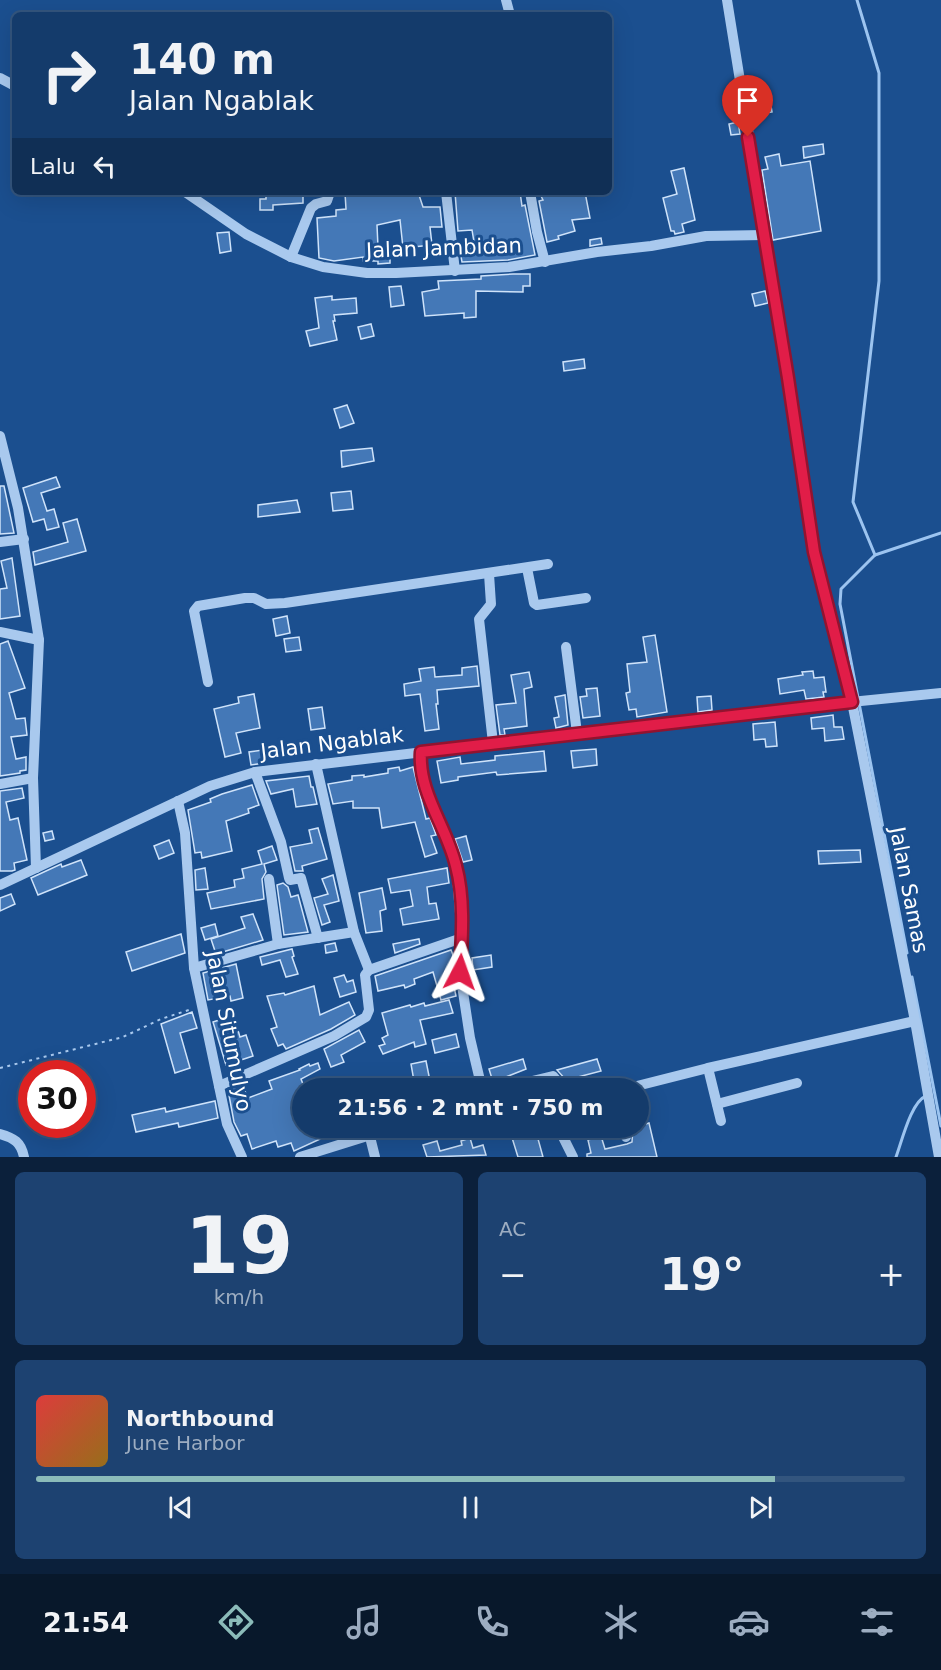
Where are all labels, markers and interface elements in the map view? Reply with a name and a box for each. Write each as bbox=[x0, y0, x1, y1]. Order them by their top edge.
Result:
text: 140 m bbox=[129, 35, 275, 84]
icon: right bbox=[30, 36, 108, 114]
pin bbox=[722, 75, 773, 137]
icon: arrive bbox=[731, 84, 764, 117]
text: Jalan Ngablak bbox=[129, 85, 314, 116]
icon: left bbox=[88, 150, 121, 183]
text: Lalu bbox=[30, 154, 76, 179]
street label: Jalan Jambidan bbox=[364, 233, 522, 263]
street label: Jalan Ngablak bbox=[257, 722, 406, 764]
street label: Jalan Samas bbox=[885, 823, 933, 955]
position arrow bbox=[428, 940, 492, 1004]
street label: Jalan Situmulyo bbox=[201, 947, 256, 1113]
speed limit sign: 30 bbox=[18, 1060, 96, 1138]
text: 21:56 · 2 mnt · 750 m bbox=[338, 1095, 603, 1120]
text: 19 bbox=[185, 1201, 293, 1291]
text: AC bbox=[499, 1217, 526, 1241]
text: 19° bbox=[659, 1248, 745, 1301]
text: − bbox=[499, 1255, 527, 1294]
text: + bbox=[877, 1255, 905, 1294]
text: km/h bbox=[214, 1285, 264, 1309]
text: Northbound bbox=[126, 1406, 275, 1431]
text: June Harbor bbox=[126, 1431, 245, 1455]
icon: previous bbox=[164, 1491, 197, 1524]
icon: pause bbox=[454, 1491, 487, 1524]
icon: next bbox=[744, 1491, 777, 1524]
icon: directions bbox=[215, 1601, 257, 1643]
icon: music bbox=[343, 1601, 385, 1643]
icon: phone bbox=[471, 1601, 513, 1643]
icon: climate bbox=[600, 1601, 642, 1643]
icon: car bbox=[728, 1601, 770, 1643]
icon: filters bbox=[856, 1601, 898, 1643]
text: 21:54 bbox=[43, 1607, 129, 1638]

